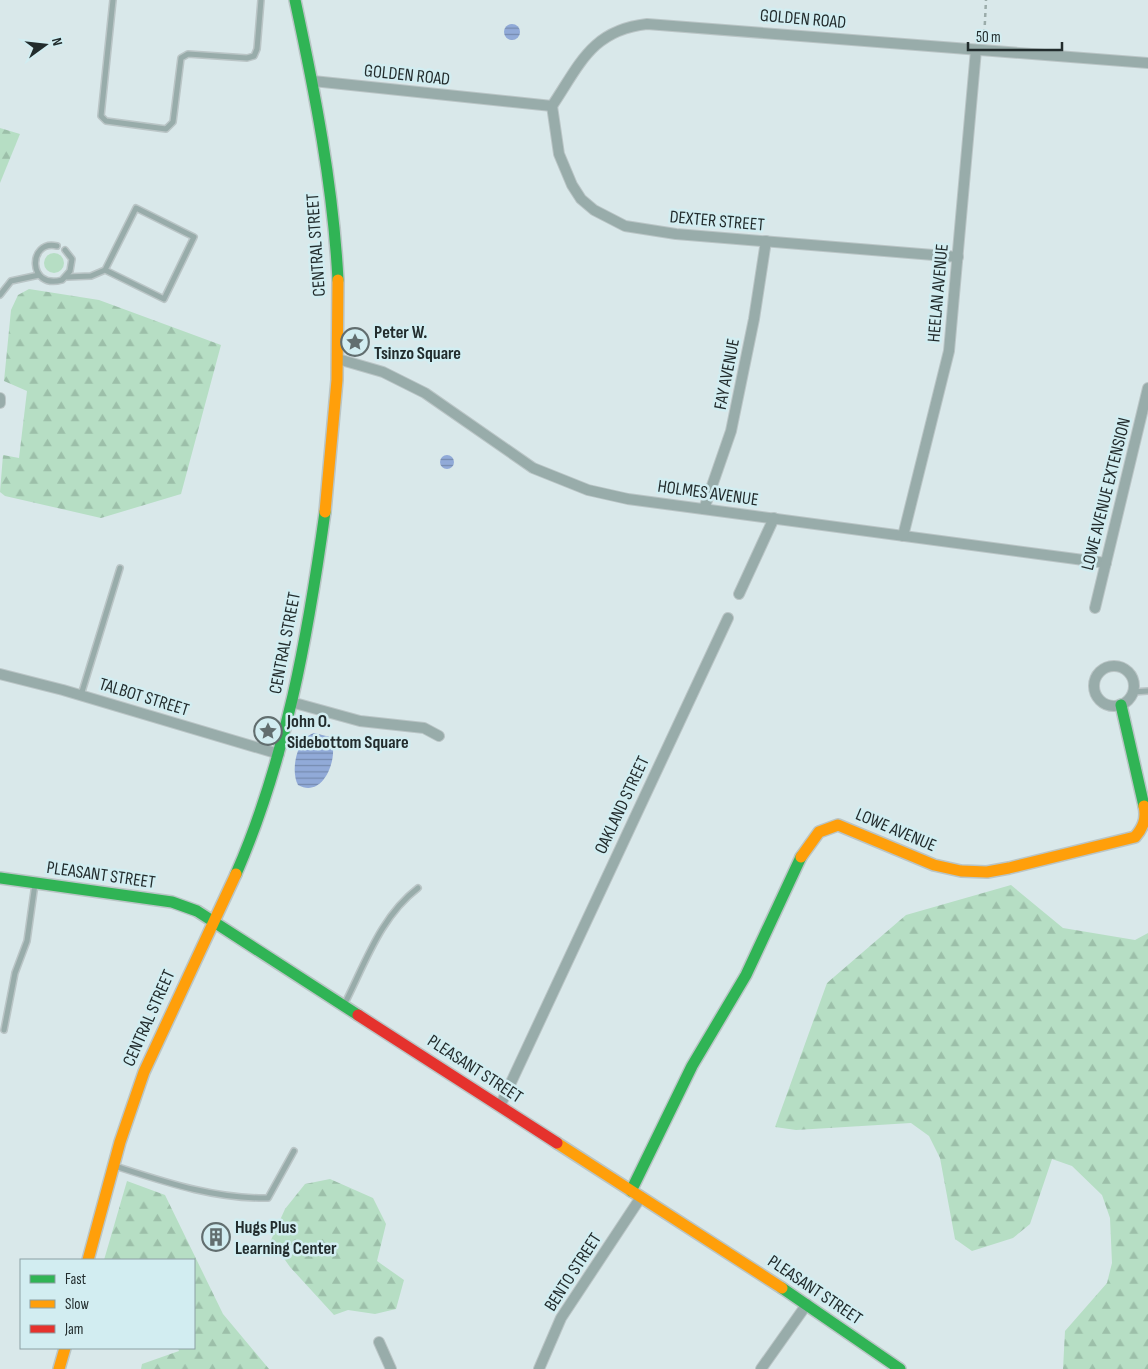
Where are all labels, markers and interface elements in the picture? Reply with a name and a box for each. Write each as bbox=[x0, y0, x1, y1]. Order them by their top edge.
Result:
street label: GOLDEN ROAD bbox=[759, 5, 847, 33]
north arrow bbox=[20, 20, 70, 70]
scale bar bbox=[968, 20, 1062, 52]
text: 50 m bbox=[976, 28, 1001, 47]
text: N bbox=[48, 36, 66, 48]
street label: GOLDEN ROAD bbox=[363, 60, 451, 90]
street label: CENTRAL STREET bbox=[302, 193, 330, 297]
street label: DEXTER STREET bbox=[669, 206, 765, 236]
street label: HEELAN AVENUE bbox=[923, 243, 953, 343]
place label: Peter W. Tsinzo Square bbox=[374, 322, 461, 364]
place icon: Peter W. Tsinzo Square bbox=[340, 327, 370, 357]
street label: FAY AVENUE bbox=[710, 337, 744, 411]
street label: LOWE AVENUE EXTENSION bbox=[1077, 416, 1135, 572]
street label: HOLMES AVENUE bbox=[656, 476, 760, 510]
street label: CENTRAL STREET bbox=[265, 590, 305, 696]
street label: TALBOT STREET bbox=[96, 673, 192, 721]
place label: John O. Sidebottom Square bbox=[286, 711, 409, 753]
place icon: John O. Sidebottom Square bbox=[253, 716, 283, 746]
street label: OAKLAND STREET bbox=[590, 753, 654, 857]
street label: LOWE AVENUE bbox=[853, 804, 939, 856]
street label: PLEASANT STREET bbox=[45, 857, 157, 893]
street label: CENTRAL STREET bbox=[118, 967, 180, 1069]
street label: PLEASANT STREET bbox=[423, 1030, 527, 1108]
place label: Hugs Plus Learning Center bbox=[235, 1217, 337, 1259]
building icon: Hugs Plus Learning Center bbox=[201, 1222, 231, 1252]
street label: BENTO STREET bbox=[540, 1229, 606, 1315]
street label: PLEASANT STREET bbox=[764, 1251, 866, 1329]
legend bbox=[20, 1259, 195, 1349]
text: Fast bbox=[65, 1270, 87, 1289]
text: Slow bbox=[65, 1295, 89, 1314]
text: Jam bbox=[64, 1320, 83, 1339]

